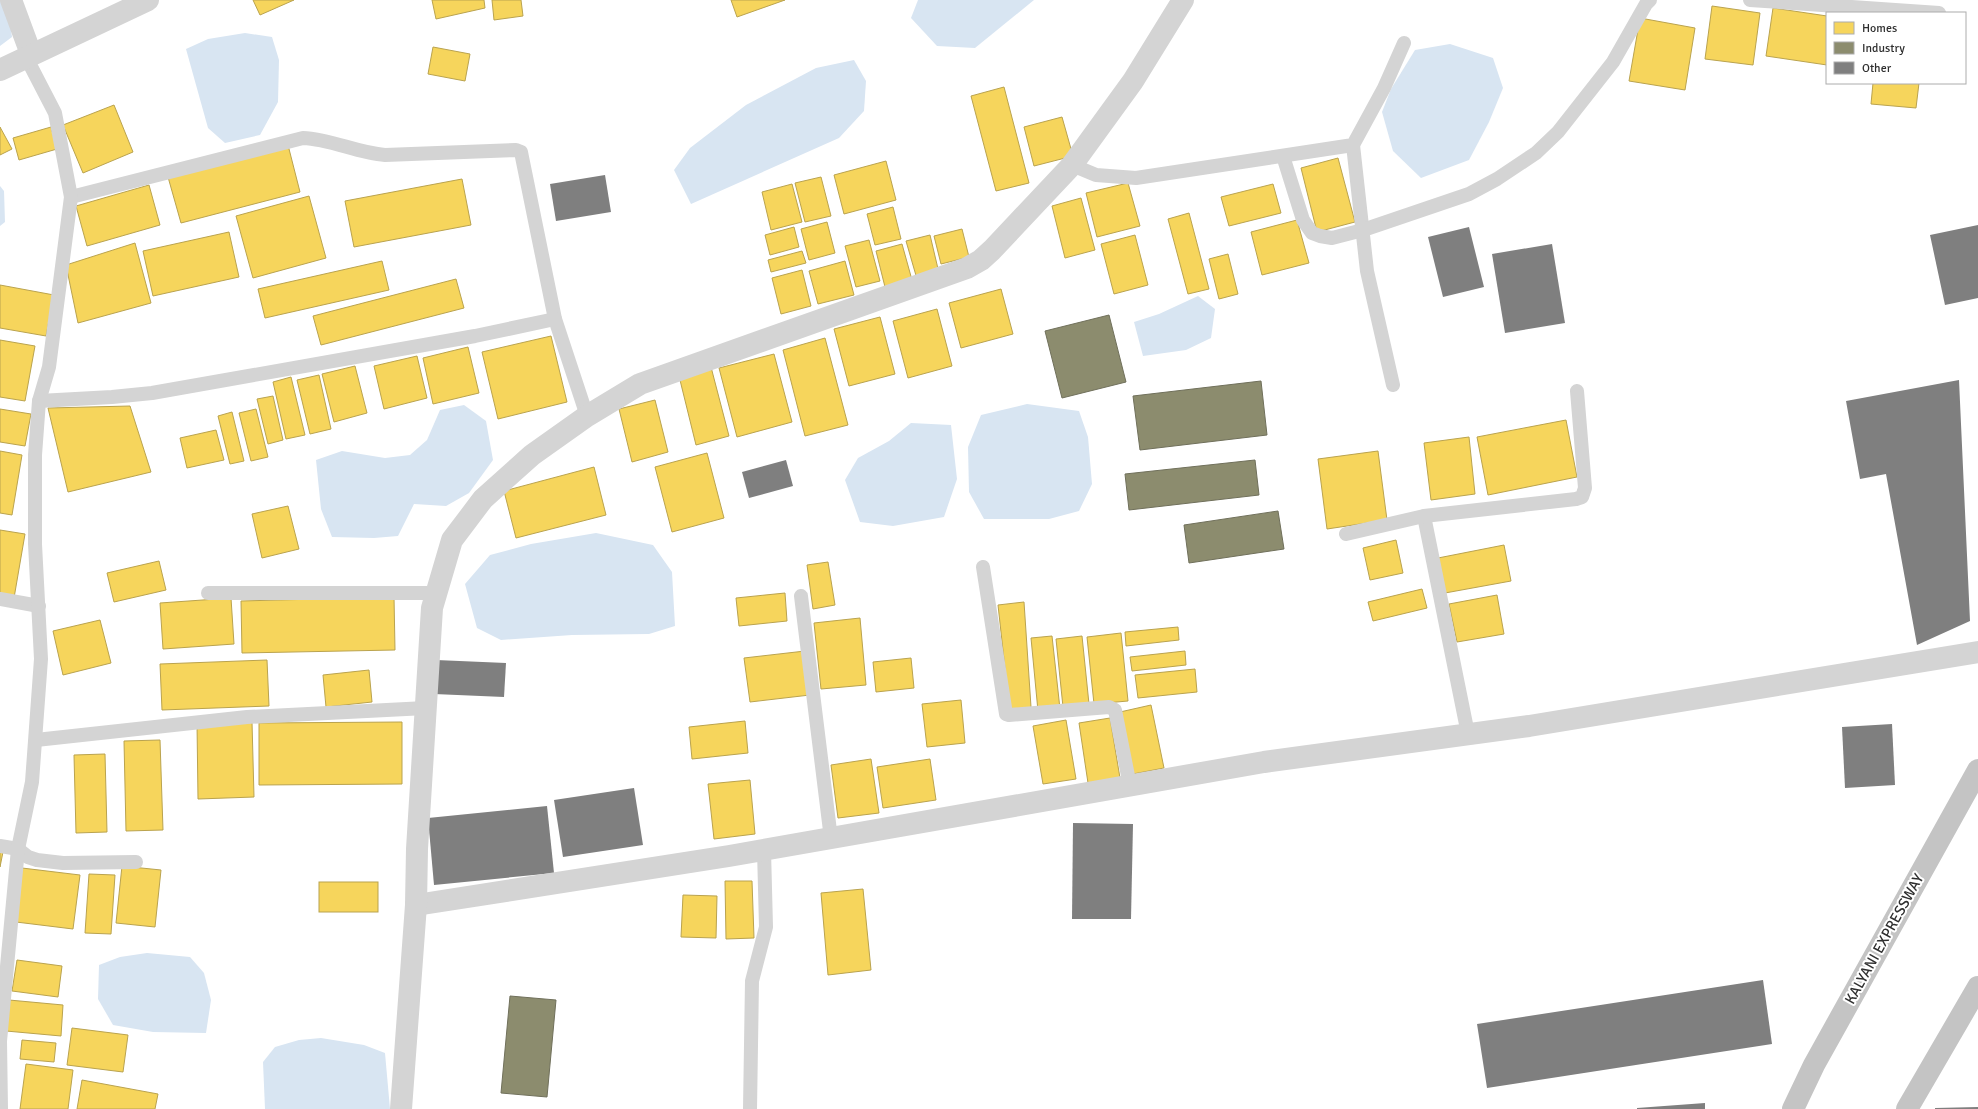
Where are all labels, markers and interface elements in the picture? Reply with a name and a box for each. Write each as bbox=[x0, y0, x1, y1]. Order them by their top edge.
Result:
legend bbox=[1826, 12, 1966, 84]
text: Homes bbox=[1862, 21, 1897, 36]
text: Industry bbox=[1862, 41, 1905, 56]
text: Other bbox=[1862, 61, 1892, 76]
street label: KALYANI EXPRESSWAY bbox=[1841, 870, 1928, 1007]

